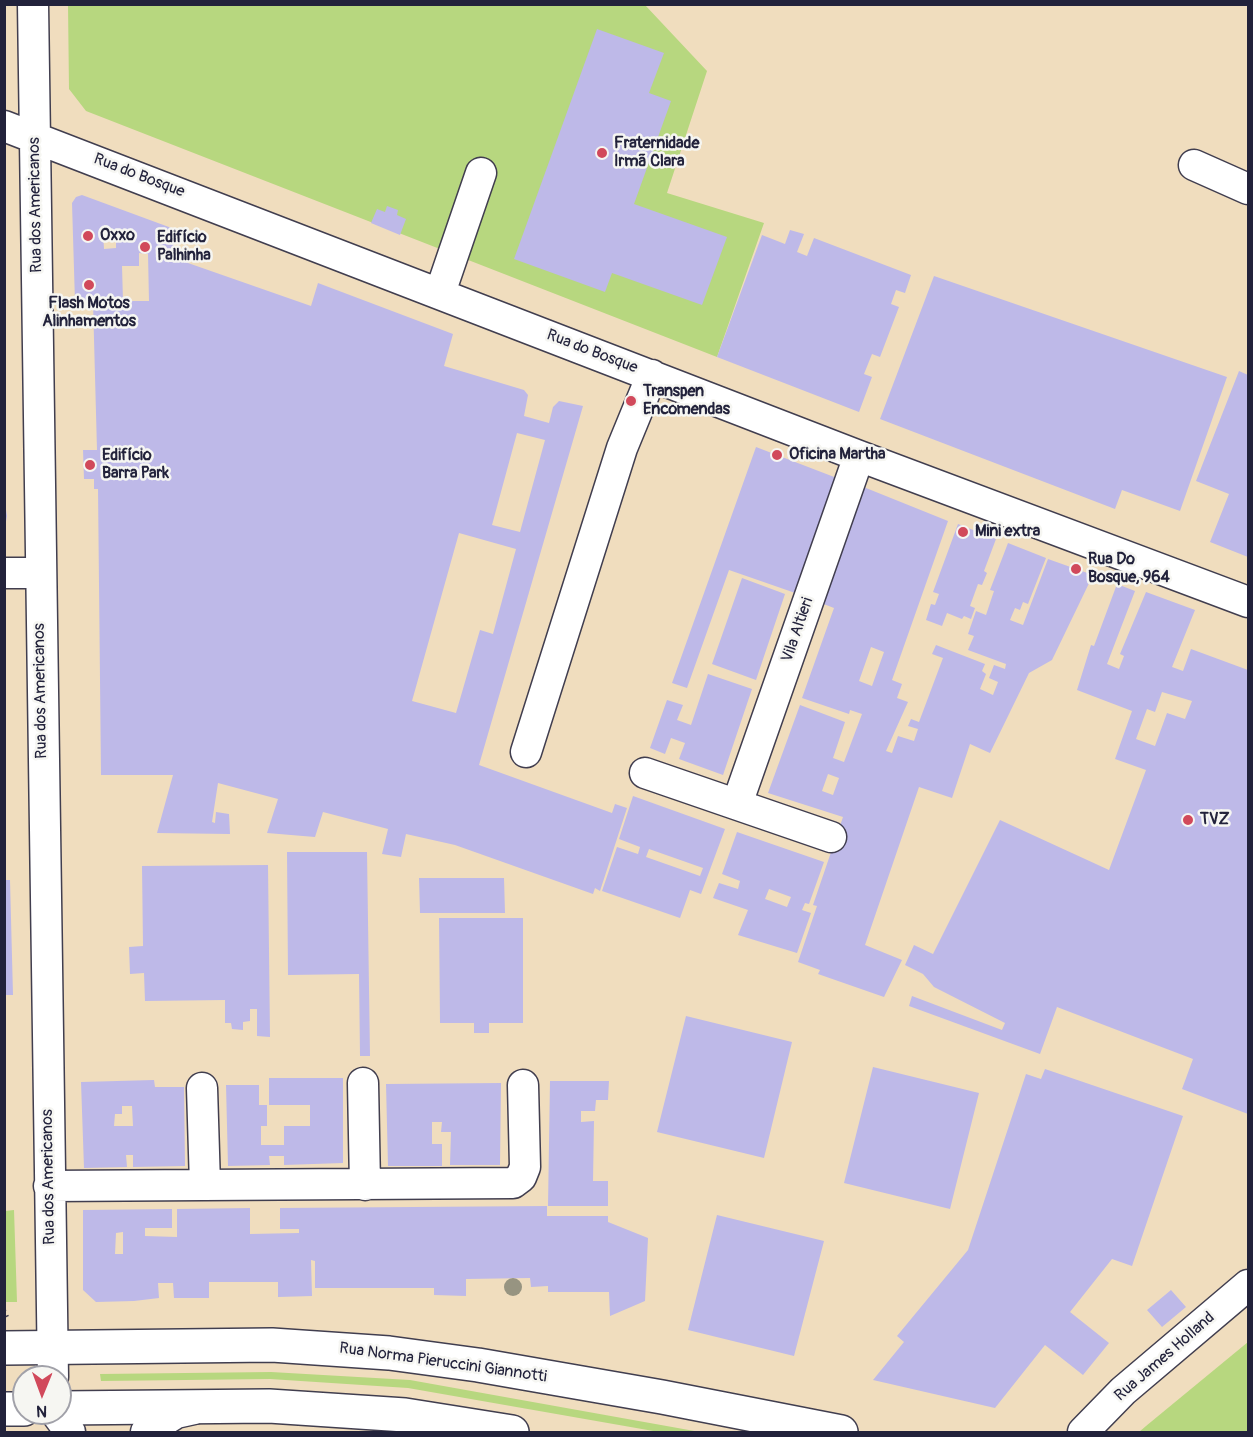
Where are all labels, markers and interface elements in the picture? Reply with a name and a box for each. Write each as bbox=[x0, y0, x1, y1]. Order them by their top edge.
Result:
place label: Fraternidade Irmã Clara bbox=[614, 134, 699, 172]
street label: Rua dos Americanos bbox=[25, 137, 47, 273]
marker: Fraternidade Irmã Clara bbox=[595, 146, 609, 160]
street label: Rua do Bosque bbox=[91, 150, 187, 202]
place label: Oxxo bbox=[100, 226, 135, 246]
place label: Edifício Palhinha bbox=[157, 228, 211, 266]
marker: Oxxo bbox=[81, 229, 95, 243]
marker: Edifício Palhinha bbox=[138, 240, 152, 254]
marker: Flash Motos Alinhamentos bbox=[82, 278, 96, 292]
place label: Flash Motos Alinhamentos bbox=[42, 294, 136, 332]
street label: Rua do Bosque bbox=[544, 326, 640, 378]
place label: Transpen Encomendas bbox=[643, 382, 730, 420]
marker: Transpen Encomendas bbox=[624, 394, 638, 408]
place label: Oficina Martha bbox=[789, 445, 885, 465]
place label: Edifício Barra Park bbox=[102, 446, 169, 484]
marker: Oficina Martha bbox=[770, 448, 784, 462]
marker: Edifício Barra Park bbox=[83, 458, 97, 472]
place label: Mini extra bbox=[975, 522, 1040, 542]
marker: Mini extra bbox=[956, 525, 970, 539]
place label: Rua Do Bosque, 964 bbox=[1088, 550, 1170, 588]
marker: Rua Do Bosque, 964 bbox=[1069, 562, 1083, 576]
street label: Vila Altieri bbox=[778, 595, 818, 665]
street label: Rua dos Americanos bbox=[30, 623, 52, 759]
place label: TVZ bbox=[1200, 810, 1229, 830]
marker: TVZ bbox=[1181, 813, 1195, 827]
street label: Rua dos Americanos bbox=[38, 1109, 60, 1245]
street label: Rua James Holland bbox=[1111, 1308, 1219, 1406]
street label: Rua Norma Pieruccini Giannotti bbox=[338, 1339, 548, 1387]
north arrow bbox=[12, 1365, 72, 1425]
text: N bbox=[36, 1401, 47, 1421]

